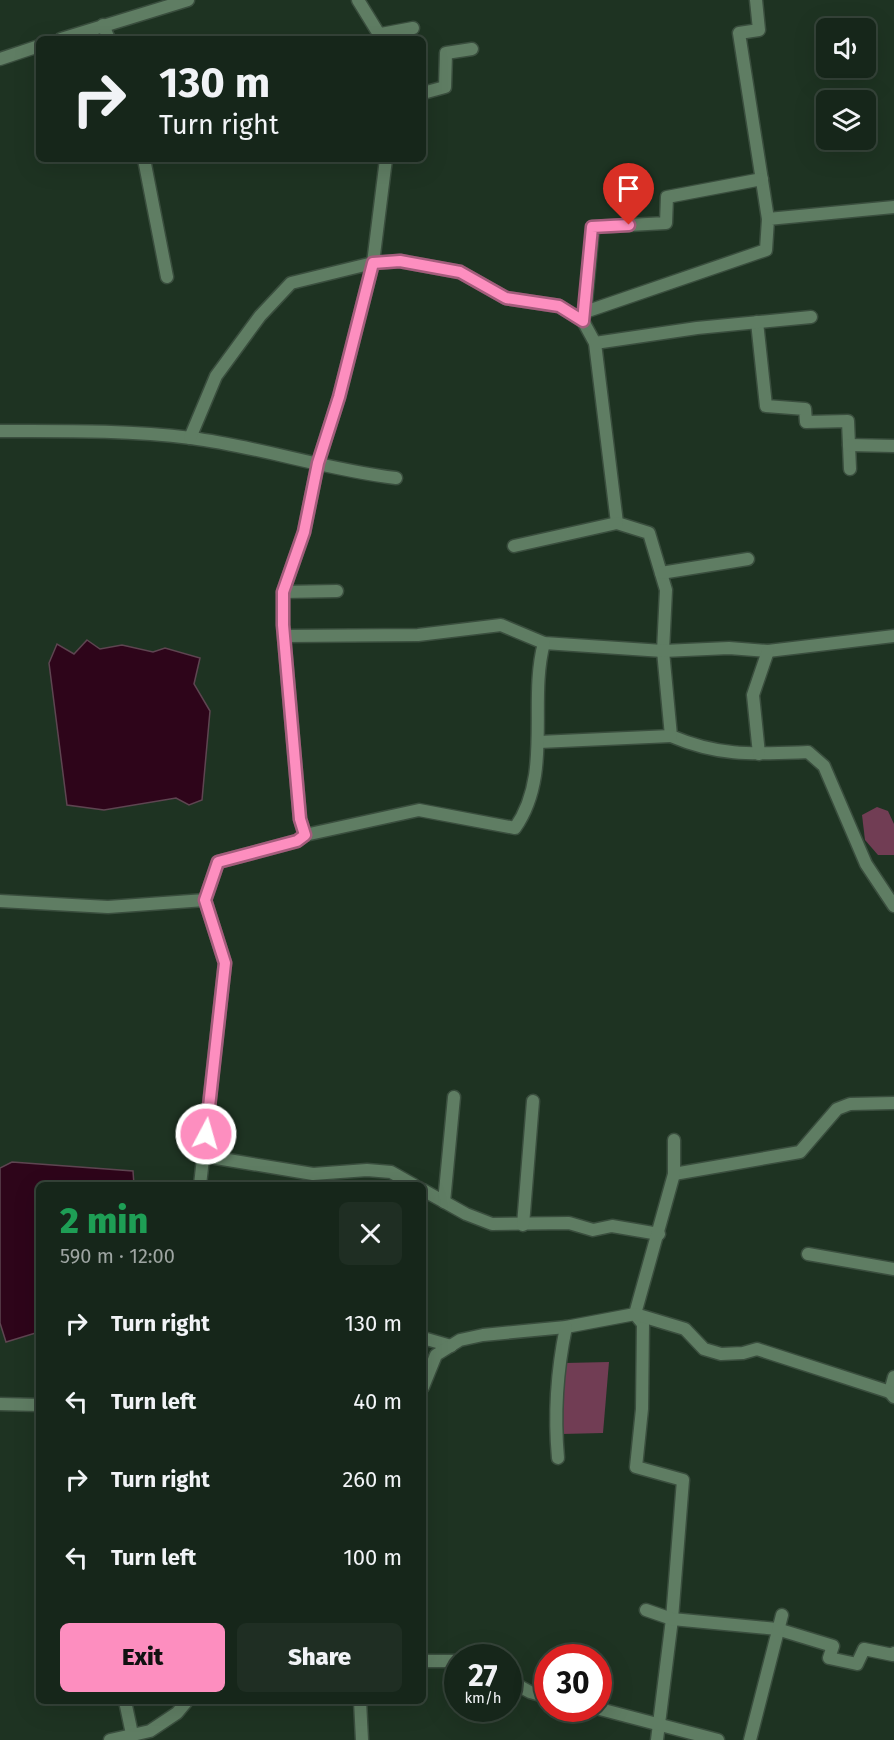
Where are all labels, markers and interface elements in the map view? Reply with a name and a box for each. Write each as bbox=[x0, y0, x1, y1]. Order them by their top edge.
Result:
map controls bbox=[816, 18, 876, 150]
button: sound bbox=[816, 18, 876, 78]
text: 130 m bbox=[159, 58, 270, 108]
icon: right bbox=[60, 60, 138, 138]
button: layers bbox=[816, 90, 876, 150]
text: Turn right bbox=[159, 109, 279, 141]
pin bbox=[603, 163, 654, 225]
icon: arrive bbox=[612, 172, 645, 205]
position arrow bbox=[174, 1102, 238, 1166]
text: 2 min bbox=[60, 1199, 148, 1243]
button: close bbox=[339, 1202, 402, 1265]
text: 590 m · 12:00 bbox=[60, 1244, 175, 1268]
icon: right bbox=[60, 1307, 93, 1340]
text: Turn right bbox=[111, 1310, 210, 1337]
text: 130 m bbox=[345, 1310, 402, 1337]
icon: left bbox=[60, 1385, 93, 1418]
text: Turn left bbox=[111, 1388, 196, 1415]
text: 40 m bbox=[353, 1388, 402, 1415]
icon: right bbox=[60, 1463, 93, 1496]
text: Turn right bbox=[111, 1466, 210, 1493]
text: 260 m bbox=[342, 1466, 402, 1493]
icon: left bbox=[60, 1541, 93, 1574]
text: Turn left bbox=[111, 1544, 196, 1571]
text: 100 m bbox=[343, 1544, 402, 1571]
button: Exit bbox=[60, 1623, 225, 1692]
button: Share bbox=[237, 1623, 402, 1692]
speed limit sign: 30 bbox=[534, 1644, 612, 1722]
text: 27 bbox=[468, 1658, 498, 1694]
text: km/h bbox=[464, 1689, 502, 1707]

